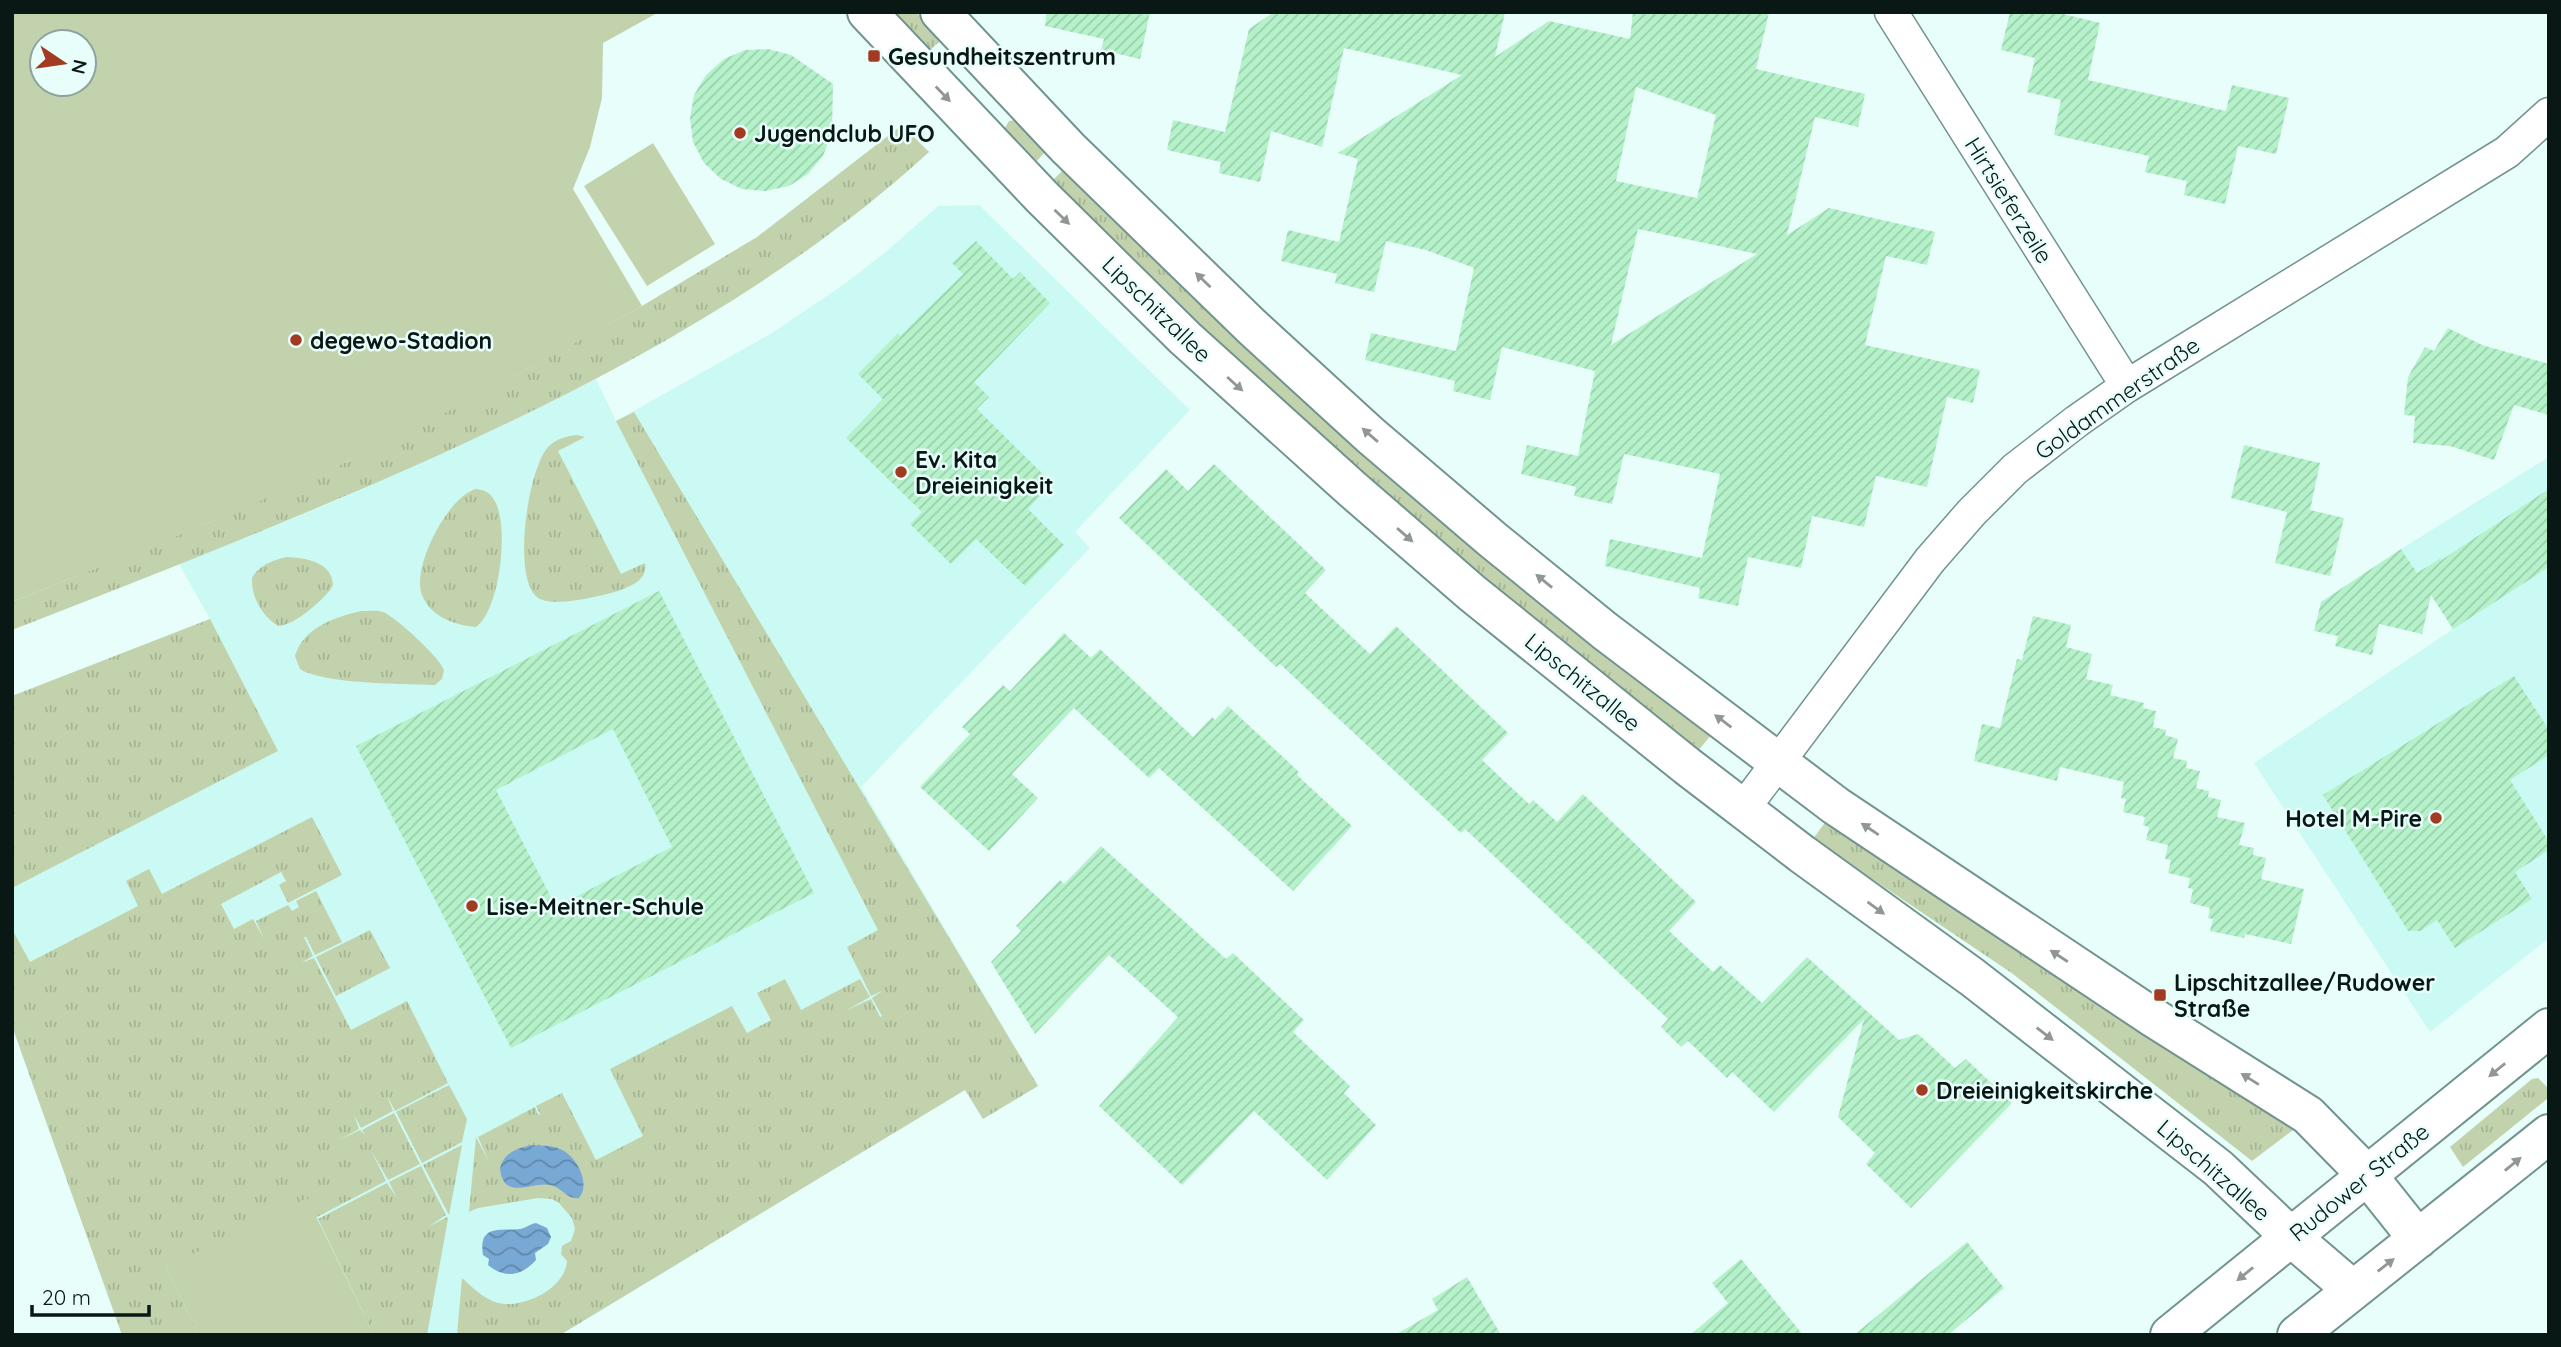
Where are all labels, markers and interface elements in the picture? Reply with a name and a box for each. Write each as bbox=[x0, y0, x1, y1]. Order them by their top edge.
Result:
north arrow bbox=[28, 28, 98, 98]
place label: Gesundheitszentrum bbox=[888, 42, 1116, 71]
marker: Gesundheitszentrum bbox=[866, 48, 882, 64]
text: N bbox=[66, 57, 93, 76]
one-way arrow bbox=[934, 85, 950, 102]
place label: Jugendclub UFO bbox=[754, 119, 935, 148]
marker: Jugendclub UFO bbox=[732, 125, 748, 141]
street label: Hirtsieferzeile bbox=[1959, 132, 2059, 268]
one-way arrow bbox=[1053, 209, 1070, 225]
street label: Lipschitzallee bbox=[1096, 250, 1218, 368]
one-way arrow bbox=[1195, 273, 1212, 289]
place label: degewo-Stadion bbox=[310, 326, 492, 355]
street label: Goldammerstraße bbox=[2029, 330, 2205, 466]
marker: degewo-Stadion bbox=[288, 332, 304, 348]
one-way arrow bbox=[1226, 376, 1243, 392]
one-way arrow bbox=[1361, 427, 1379, 443]
place label: Ev. Kita Dreieinigkeit bbox=[915, 445, 1054, 500]
marker: Ev. Kita Dreieinigkeit bbox=[893, 464, 909, 480]
one-way arrow bbox=[1397, 527, 1414, 542]
one-way arrow bbox=[1535, 574, 1553, 589]
street label: Lipschitzallee bbox=[1519, 626, 1647, 738]
one-way arrow bbox=[1714, 715, 1732, 729]
place label: Hotel M-Pire bbox=[2285, 804, 2422, 833]
marker: Hotel M-Pire bbox=[2428, 810, 2444, 826]
one-way arrow bbox=[1861, 822, 1879, 836]
place label: Lise-Meitner-Schule bbox=[486, 892, 704, 921]
marker: Lise-Meitner-Schule bbox=[464, 898, 480, 914]
one-way arrow bbox=[1867, 900, 1885, 914]
one-way arrow bbox=[2050, 949, 2068, 963]
place label: Lipschitzallee/Rudower Straße bbox=[2174, 968, 2435, 1023]
marker: Lipschitzallee/Rudower Straße bbox=[2152, 987, 2168, 1003]
one-way arrow bbox=[2036, 1026, 2054, 1040]
one-way arrow bbox=[2488, 1063, 2506, 1078]
one-way arrow bbox=[2241, 1072, 2260, 1085]
place label: Dreieinigkeitskirche bbox=[1936, 1076, 2153, 1105]
marker: Dreieinigkeitskirche bbox=[1914, 1082, 1930, 1098]
street label: Lipschitzallee bbox=[2151, 1113, 2277, 1227]
street label: Rudower Straße bbox=[2283, 1117, 2435, 1247]
one-way arrow bbox=[2504, 1157, 2521, 1172]
one-way arrow bbox=[2376, 1257, 2394, 1272]
one-way arrow bbox=[2237, 1266, 2255, 1281]
scale bar bbox=[32, 1274, 149, 1318]
text: 20 m bbox=[42, 1284, 91, 1310]

